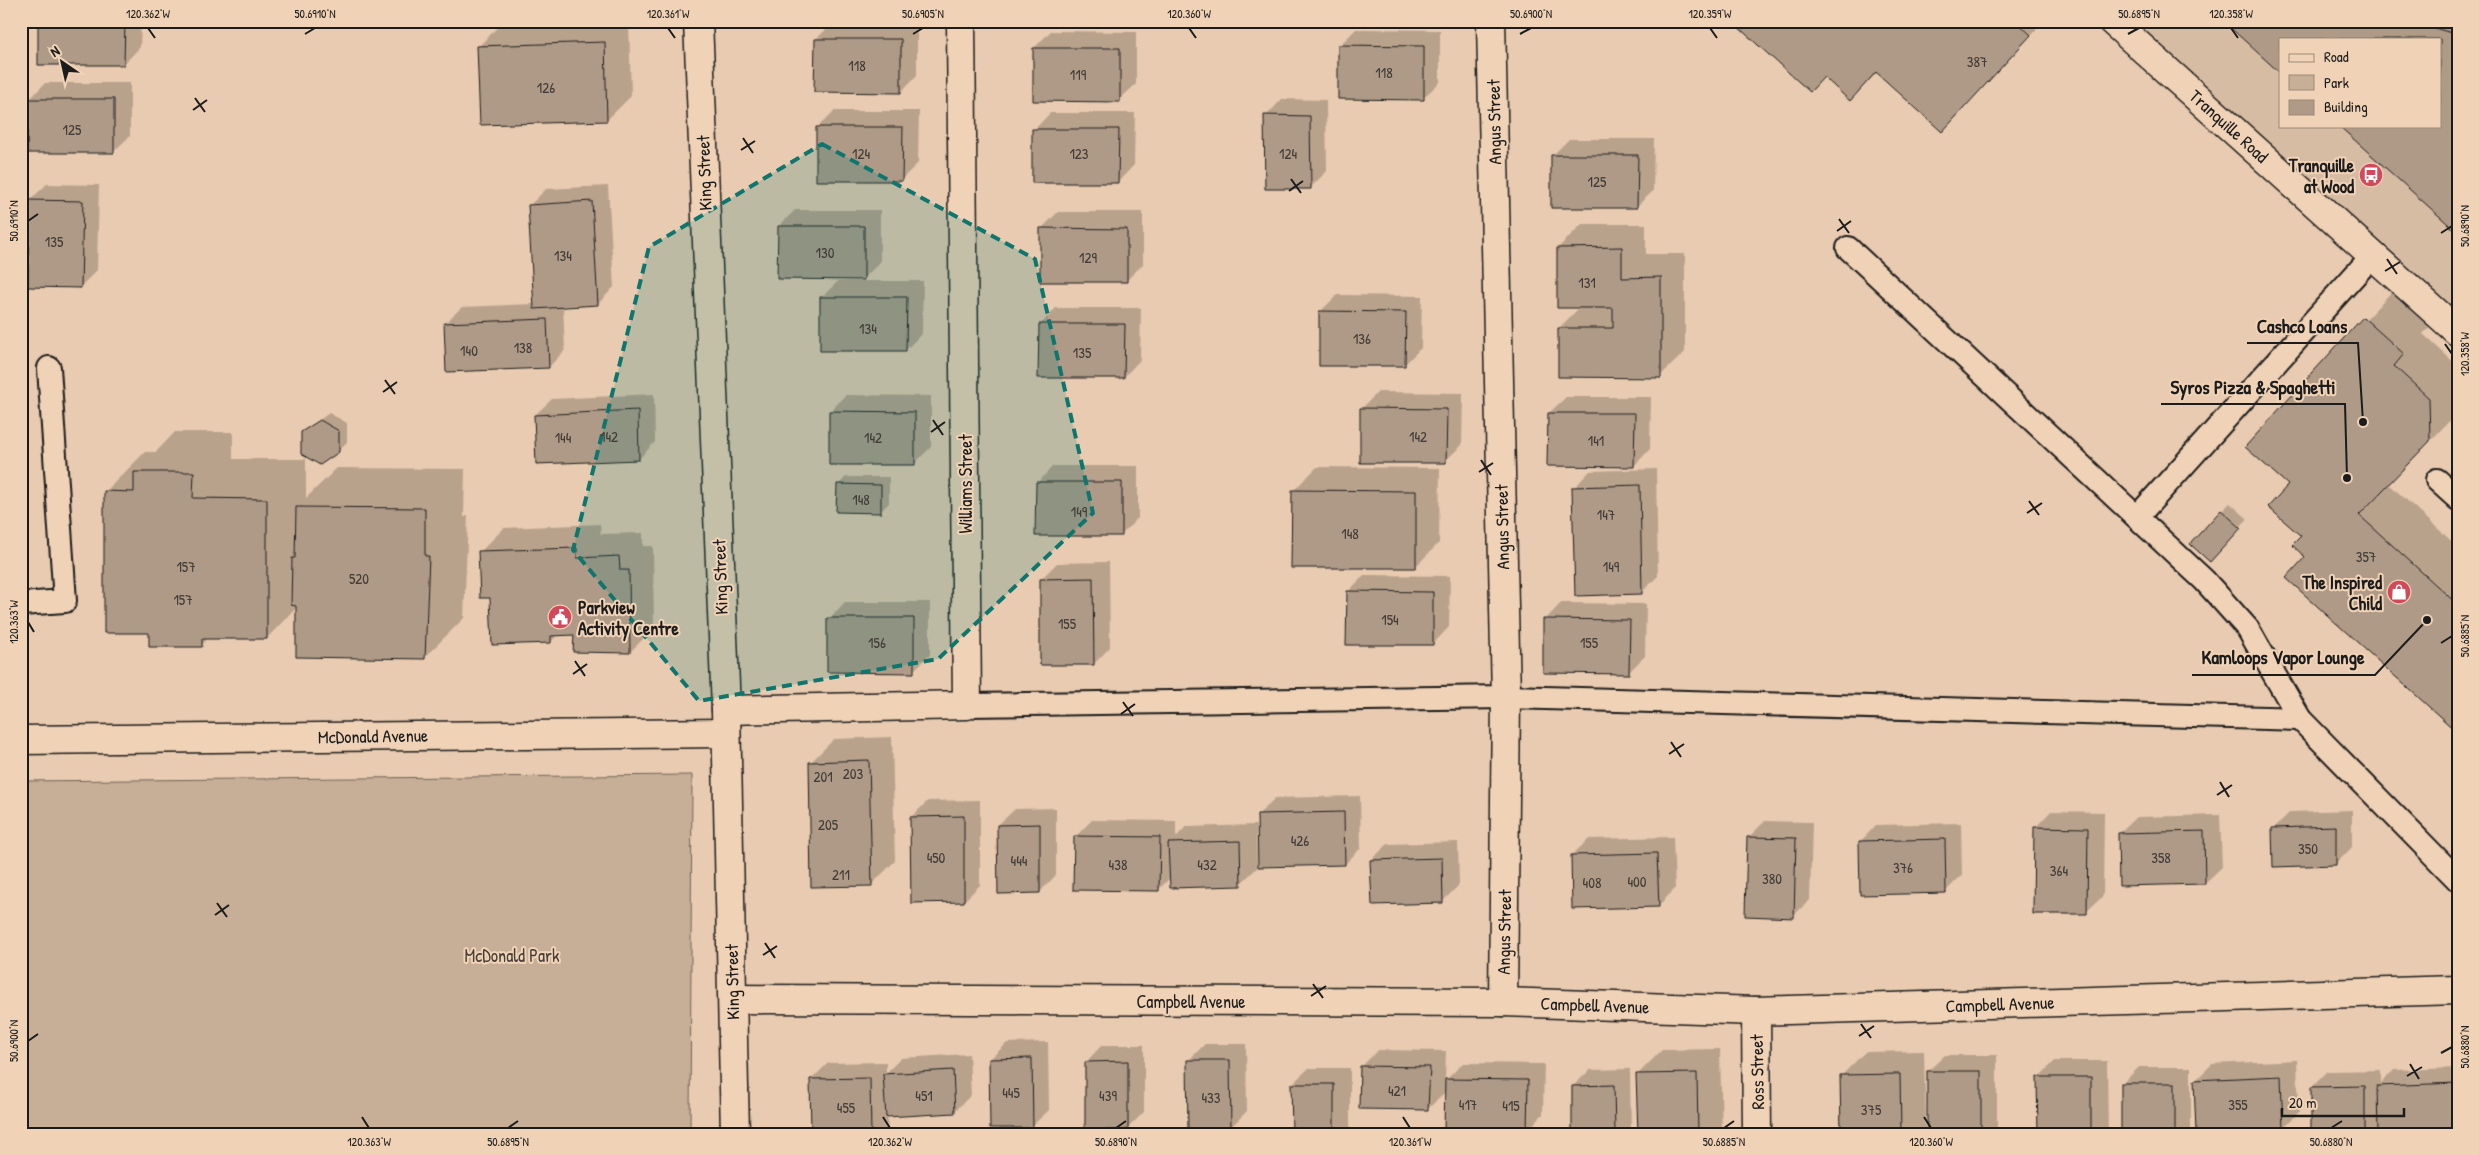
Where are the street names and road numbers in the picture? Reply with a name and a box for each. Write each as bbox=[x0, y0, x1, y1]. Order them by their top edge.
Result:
street label: Angus Street bbox=[1481, 78, 1507, 165]
street label: Tranquille Road bbox=[2184, 84, 2274, 168]
street label: King Street bbox=[690, 134, 718, 211]
street label: Williams Street bbox=[953, 434, 978, 534]
street label: Angus Street bbox=[1489, 483, 1515, 570]
street label: King Street bbox=[706, 538, 734, 615]
street label: McDonald Avenue bbox=[318, 723, 428, 749]
street label: Angus Street bbox=[1491, 888, 1517, 975]
street label: King Street bbox=[719, 943, 745, 1020]
street label: Campbell Avenue bbox=[1137, 989, 1246, 1014]
street label: Campbell Avenue bbox=[1945, 990, 2055, 1018]
street label: Campbell Avenue bbox=[1540, 991, 1650, 1019]
street label: Ross Street bbox=[1744, 1033, 1770, 1110]

